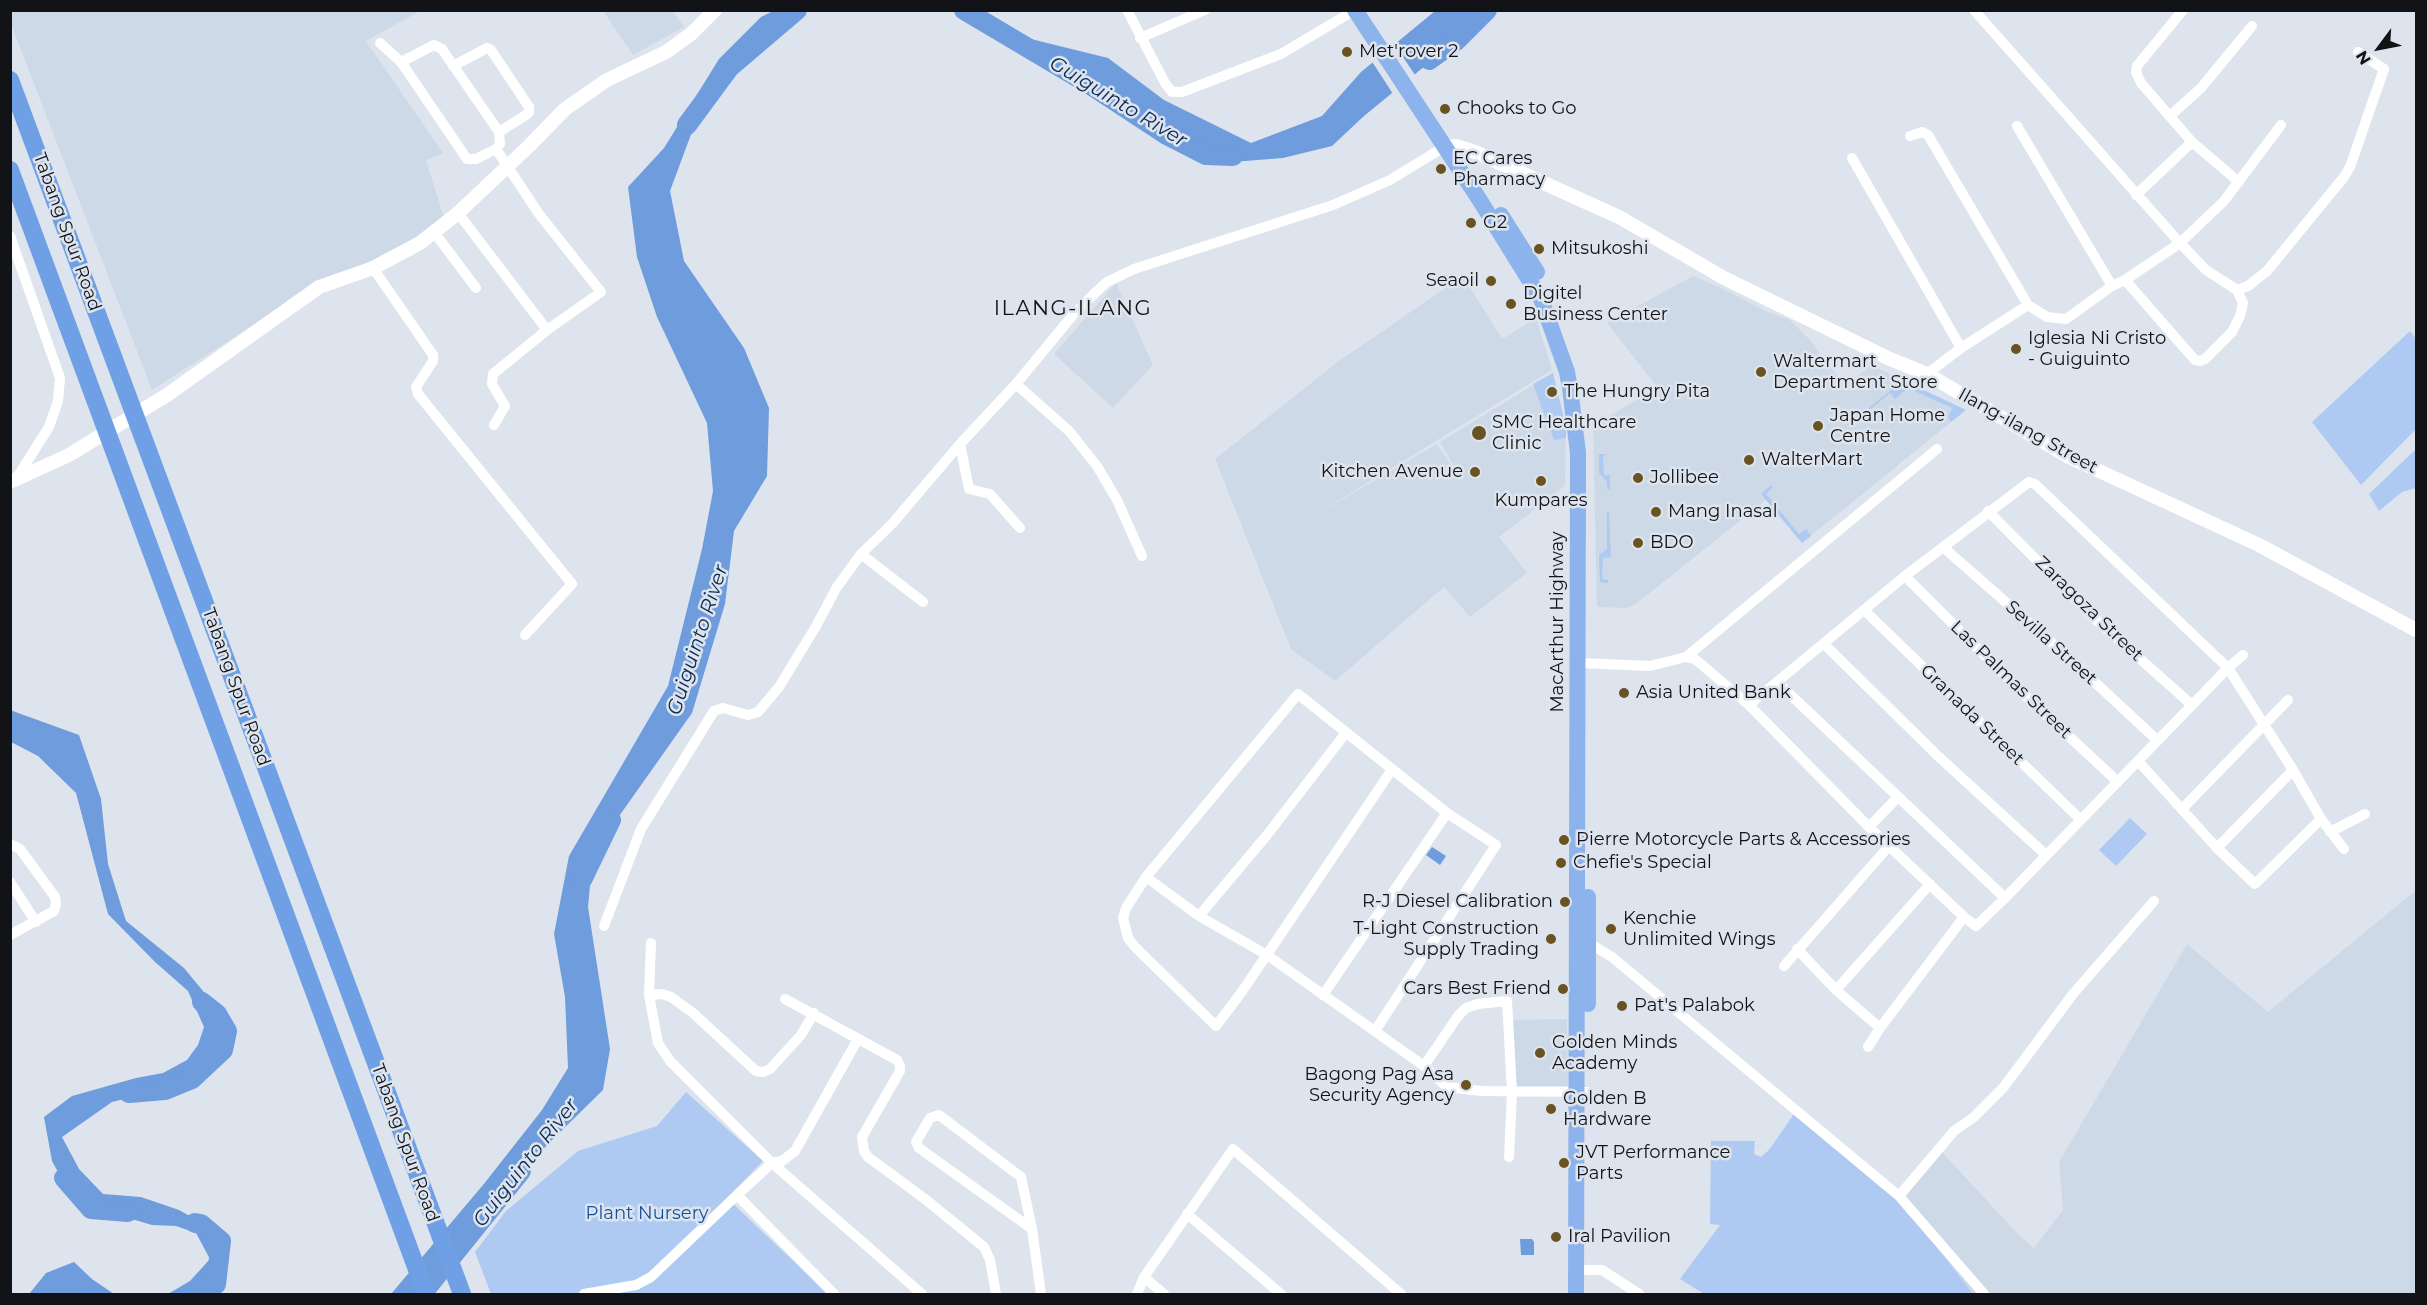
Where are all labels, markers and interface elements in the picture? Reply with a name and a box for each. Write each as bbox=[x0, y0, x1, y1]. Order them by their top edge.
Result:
north arrow bbox=[2349, 18, 2409, 78]
place label: Met'rover 2 bbox=[1359, 41, 1459, 63]
marker: Met'rover 2 bbox=[1340, 45, 1354, 59]
text: N bbox=[2352, 47, 2375, 68]
water label: Guiguinto River bbox=[1045, 51, 1191, 153]
place label: Chooks to Go bbox=[1457, 98, 1577, 120]
marker: Chooks to Go bbox=[1438, 102, 1452, 116]
place label: EC Cares Pharmacy bbox=[1453, 148, 1545, 190]
street label: Tabang Spur Road bbox=[28, 150, 106, 314]
marker: EC Cares Pharmacy bbox=[1434, 162, 1448, 176]
place label: G2 bbox=[1483, 212, 1507, 234]
marker: G2 bbox=[1464, 216, 1478, 230]
place label: Mitsukoshi bbox=[1551, 238, 1649, 260]
marker: Mitsukoshi bbox=[1532, 242, 1546, 256]
place label: Seaoil bbox=[1426, 270, 1479, 292]
marker: Seaoil bbox=[1484, 274, 1498, 288]
place label: Digitel Business Center bbox=[1523, 283, 1668, 326]
district label: ILANG-ILANG bbox=[994, 296, 1152, 322]
marker: Digitel Business Center bbox=[1504, 297, 1518, 311]
place label: Iglesia Ni Cristo - Guiguinto bbox=[2028, 328, 2166, 370]
marker: Iglesia Ni Cristo - Guiguinto bbox=[2009, 342, 2023, 356]
place label: Waltermart Department Store bbox=[1773, 351, 1938, 394]
marker: Waltermart Department Store bbox=[1754, 365, 1768, 379]
place label: The Hungry Pita bbox=[1564, 381, 1710, 403]
street label: Ilang-ilang Street bbox=[1954, 384, 2102, 478]
marker: The Hungry Pita bbox=[1545, 385, 1559, 399]
place label: Japan Home Centre bbox=[1830, 405, 1945, 448]
place label: SMC Healthcare Clinic bbox=[1492, 412, 1636, 454]
marker: Japan Home Centre bbox=[1811, 419, 1825, 433]
marker: SMC Healthcare Clinic bbox=[1470, 424, 1488, 442]
place label: WalterMart bbox=[1761, 449, 1863, 471]
marker: WalterMart bbox=[1742, 453, 1756, 467]
place label: Kitchen Avenue bbox=[1321, 461, 1463, 483]
marker: Kitchen Avenue bbox=[1468, 465, 1482, 479]
place label: Jollibee bbox=[1650, 467, 1719, 489]
marker: Jollibee bbox=[1631, 471, 1645, 485]
marker: Kumpares bbox=[1534, 474, 1548, 488]
place label: Kumpares bbox=[1494, 490, 1588, 512]
place label: Mang Inasal bbox=[1668, 501, 1777, 523]
marker: Mang Inasal bbox=[1649, 505, 1663, 519]
street label: MacArthur Highway bbox=[1547, 531, 1569, 713]
place label: BDO bbox=[1650, 532, 1694, 554]
marker: BDO bbox=[1631, 536, 1645, 550]
street label: Zaragoza Street bbox=[2030, 552, 2148, 666]
water label: Guiguinto River bbox=[662, 562, 734, 718]
street label: Sevilla Street bbox=[2001, 596, 2101, 690]
street label: Tabang Spur Road bbox=[197, 605, 275, 769]
street label: Las Palmas Street bbox=[1946, 616, 2076, 744]
street label: Granada Street bbox=[1916, 660, 2028, 770]
place label: Asia United Bank bbox=[1636, 682, 1791, 704]
marker: Asia United Bank bbox=[1617, 686, 1631, 700]
place label: Pierre Motorcycle Parts & Accessories bbox=[1576, 829, 1910, 851]
marker: Pierre Motorcycle Parts & Accessories bbox=[1557, 833, 1571, 847]
place label: Chefie's Special bbox=[1573, 852, 1712, 874]
marker: Chefie's Special bbox=[1554, 856, 1568, 870]
place label: R-J Diesel Calibration bbox=[1362, 891, 1553, 913]
marker: R-J Diesel Calibration bbox=[1558, 895, 1572, 909]
place label: Kenchie Unlimited Wings bbox=[1623, 908, 1775, 950]
place label: T-Light Construction Supply Trading bbox=[1353, 918, 1539, 960]
marker: Kenchie Unlimited Wings bbox=[1604, 922, 1618, 936]
marker: T-Light Construction Supply Trading bbox=[1544, 932, 1558, 946]
place label: Cars Best Friend bbox=[1403, 978, 1551, 1000]
marker: Cars Best Friend bbox=[1556, 982, 1570, 996]
place label: Pat's Palabok bbox=[1634, 995, 1755, 1017]
marker: Pat's Palabok bbox=[1615, 999, 1629, 1013]
place label: Golden Minds Academy bbox=[1552, 1032, 1677, 1074]
marker: Golden Minds Academy bbox=[1533, 1046, 1547, 1060]
street label: Tabang Spur Road bbox=[366, 1061, 444, 1225]
place label: Bagong Pag Asa Security Agency bbox=[1304, 1064, 1454, 1106]
marker: Bagong Pag Asa Security Agency bbox=[1459, 1078, 1473, 1092]
place label: Golden B Hardware bbox=[1563, 1088, 1651, 1130]
water label: Guiguinto River bbox=[468, 1094, 584, 1232]
marker: Golden B Hardware bbox=[1544, 1102, 1558, 1116]
place label: JVT Performance Parts bbox=[1576, 1142, 1730, 1184]
marker: JVT Performance Parts bbox=[1557, 1156, 1571, 1170]
park label: Plant Nursery bbox=[585, 1203, 709, 1225]
place label: Iral Pavilion bbox=[1568, 1226, 1671, 1248]
marker: Iral Pavilion bbox=[1549, 1230, 1563, 1244]

